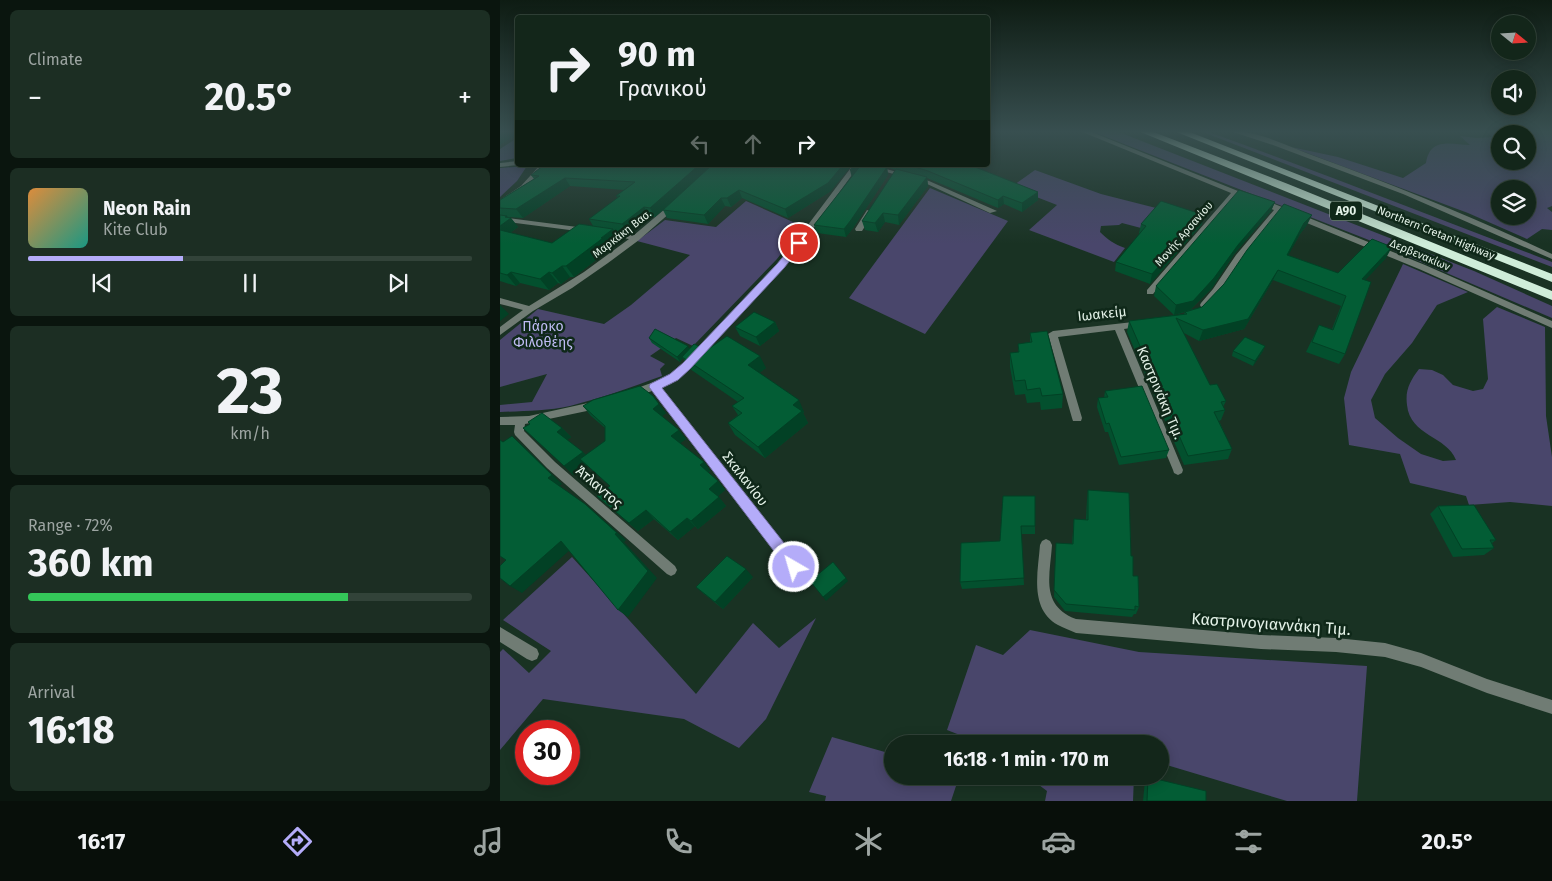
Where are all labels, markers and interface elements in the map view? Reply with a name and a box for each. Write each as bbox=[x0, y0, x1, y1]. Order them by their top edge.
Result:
north arrow bbox=[1491, 15, 1536, 60]
map controls bbox=[1491, 15, 1536, 225]
text: 90 m bbox=[618, 33, 696, 75]
icon: right bbox=[535, 35, 600, 100]
text: Climate bbox=[28, 50, 83, 69]
button: sound bbox=[1491, 70, 1536, 115]
text: 20.5° bbox=[204, 74, 296, 120]
text: Γρανικού bbox=[618, 75, 707, 102]
text: − bbox=[28, 81, 42, 114]
text: + bbox=[458, 81, 472, 114]
button: search bbox=[1491, 125, 1536, 170]
icon: left bbox=[686, 130, 714, 158]
icon: ahead bbox=[739, 130, 767, 158]
icon: right bbox=[792, 130, 820, 158]
button: layers bbox=[1491, 180, 1536, 225]
text: Neon Rain bbox=[103, 197, 191, 220]
street label: Μονής Αρσανίου bbox=[1152, 199, 1216, 269]
road number: Α90 bbox=[1330, 202, 1362, 220]
street label: Northern Cretan Highway bbox=[1376, 204, 1497, 263]
street label: Μαρκάκη Βασ. bbox=[590, 207, 654, 261]
text: Kite Club bbox=[103, 220, 168, 239]
pin bbox=[778, 222, 820, 264]
icon: arrive bbox=[785, 229, 813, 257]
street label: Δερβενακίων bbox=[1388, 236, 1453, 274]
icon: previous bbox=[88, 269, 116, 297]
icon: pause bbox=[236, 269, 264, 297]
icon: next bbox=[384, 269, 412, 297]
street label: Ιωακείμ bbox=[1077, 303, 1127, 325]
park label: Πάρκο Φιλοθέης bbox=[513, 318, 573, 351]
street label: Καστρινάκη Τιμ. bbox=[1133, 344, 1187, 442]
text: 23 bbox=[216, 352, 284, 430]
text: km/h bbox=[230, 424, 270, 443]
street label: Σκαλανίου bbox=[719, 448, 771, 510]
street label: Άτλαντος bbox=[572, 462, 626, 512]
text: Range · 72% bbox=[28, 516, 113, 535]
text: 360 km bbox=[28, 540, 154, 586]
position arrow bbox=[767, 540, 819, 592]
street label: Καστρινογιαννάκη Τιμ. bbox=[1191, 609, 1351, 639]
text: Arrival bbox=[28, 683, 75, 702]
text: 16:18 bbox=[28, 707, 115, 753]
speed limit sign: 30 bbox=[515, 720, 580, 785]
text: 16:18 · 1 min · 170 m bbox=[944, 748, 1109, 771]
icon: directions bbox=[280, 824, 315, 859]
icon: music bbox=[471, 824, 506, 859]
icon: phone bbox=[661, 824, 696, 859]
icon: climate bbox=[851, 824, 886, 859]
icon: car bbox=[1041, 824, 1076, 859]
icon: filters bbox=[1231, 824, 1266, 859]
text: 16:17 bbox=[78, 828, 125, 855]
text: 20.5° bbox=[1422, 828, 1474, 855]

